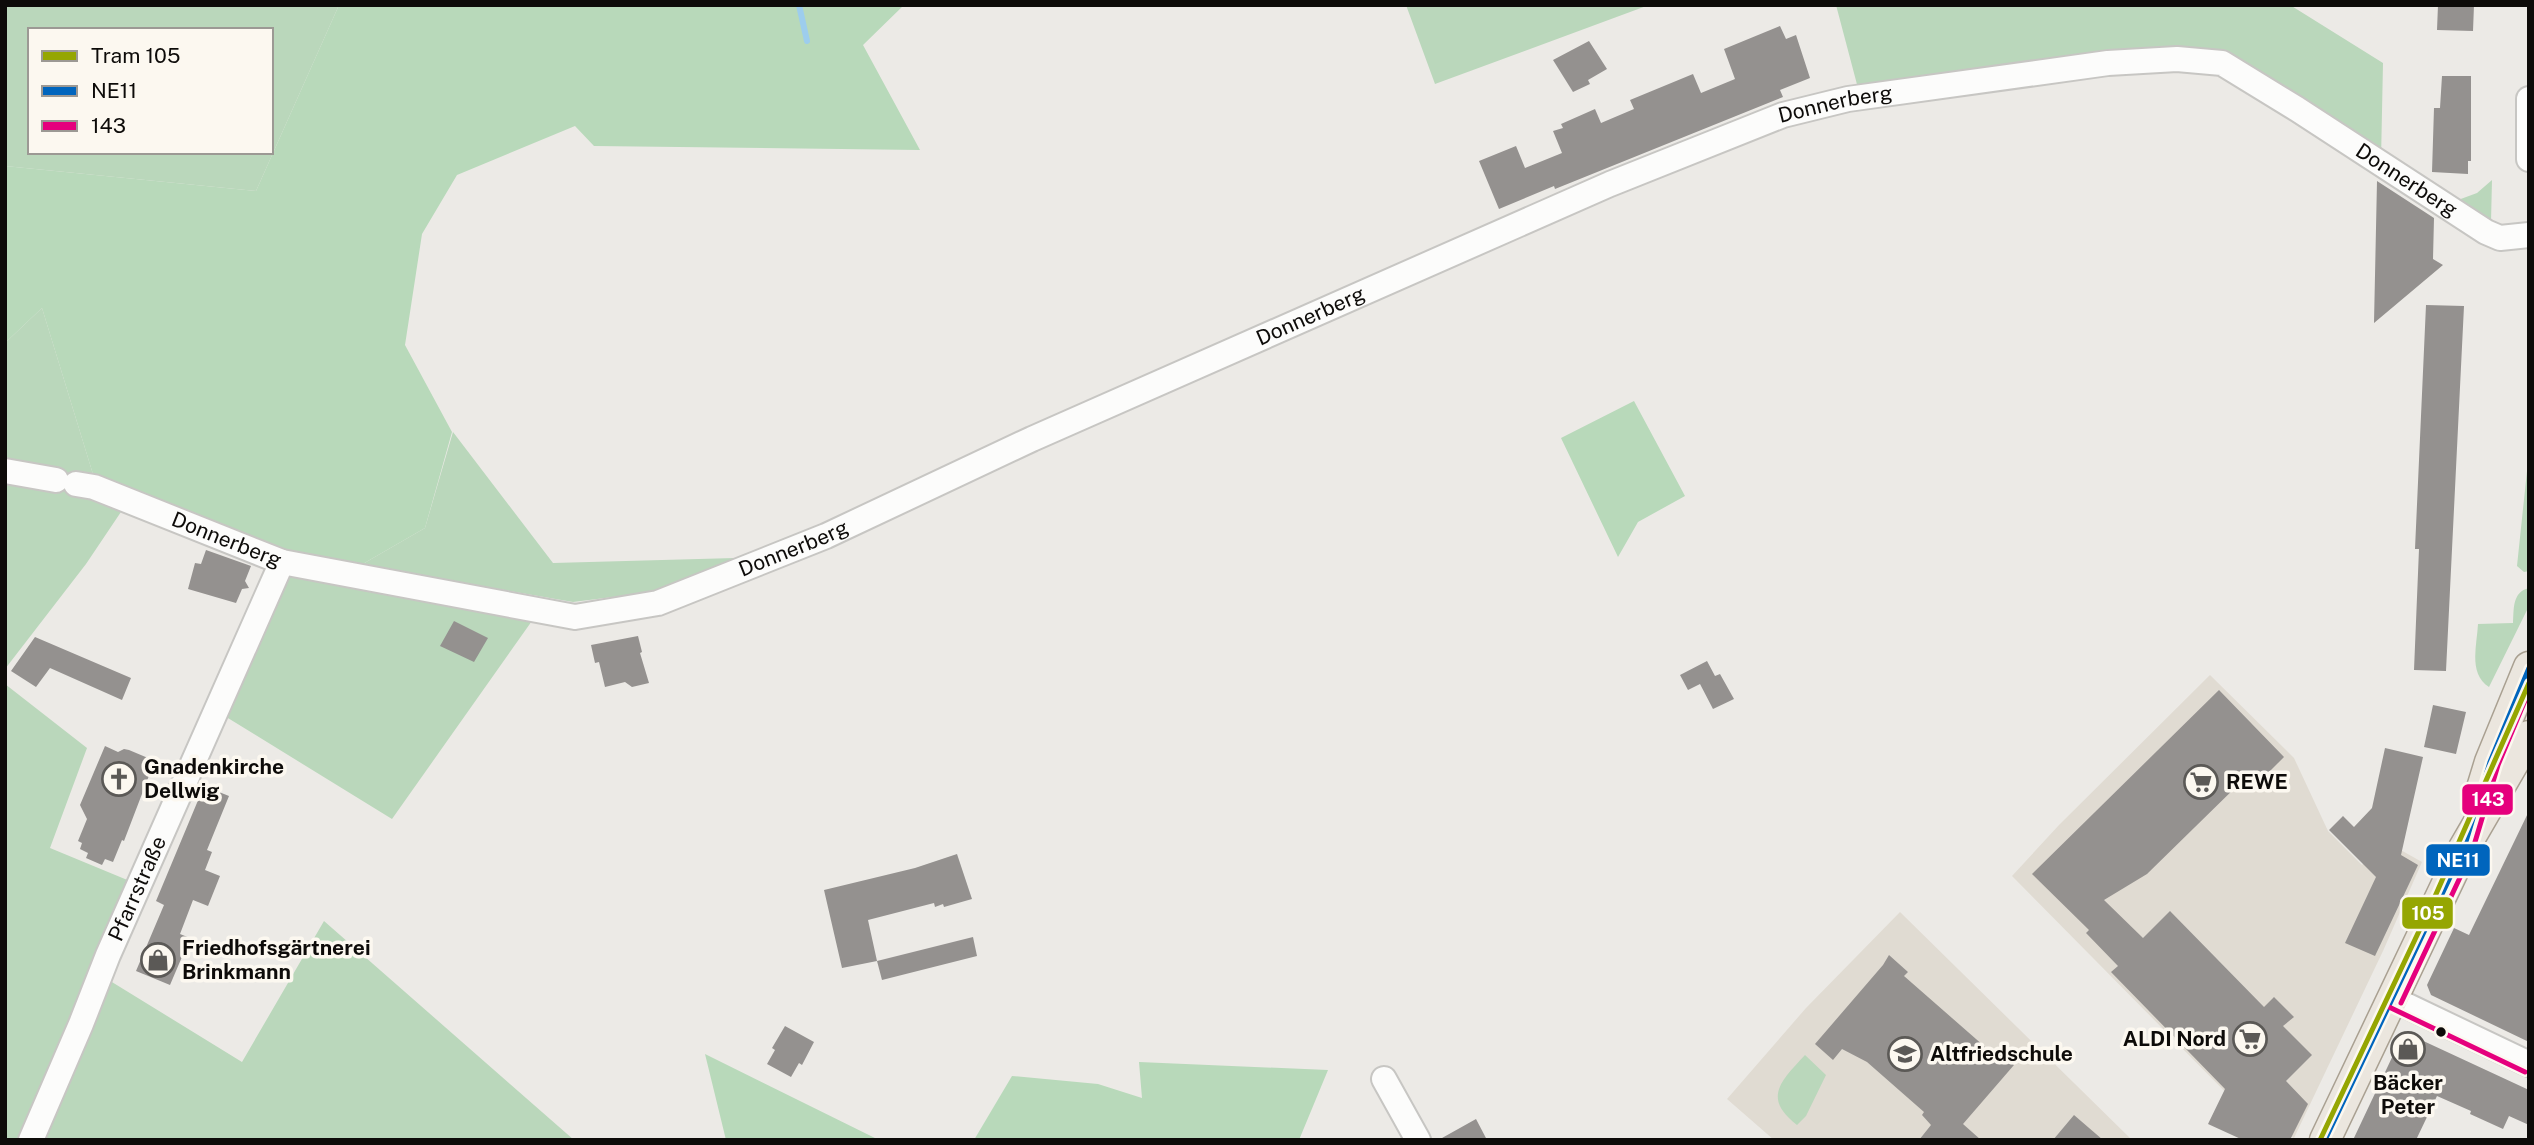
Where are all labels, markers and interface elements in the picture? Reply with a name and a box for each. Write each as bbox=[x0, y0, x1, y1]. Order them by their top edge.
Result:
legend bbox=[28, 28, 273, 154]
text: Tram 105 bbox=[91, 43, 180, 68]
text: NE11 bbox=[91, 78, 137, 103]
street label: Donnerberg bbox=[1775, 80, 1894, 128]
text: 143 bbox=[91, 113, 126, 138]
street label: Donnerberg bbox=[2351, 138, 2462, 222]
street label: Donnerberg bbox=[1252, 281, 1369, 351]
street label: Donnerberg bbox=[168, 506, 285, 573]
street label: Donnerberg bbox=[735, 514, 852, 582]
place label: Gnadenkirche Dellwig bbox=[144, 754, 284, 803]
church icon: Gnadenkirche Dellwig bbox=[100, 760, 138, 798]
supermarket icon: REWE bbox=[2182, 763, 2220, 801]
place label: REWE bbox=[2226, 769, 2288, 794]
line badge: 143 bbox=[2461, 783, 2514, 816]
text: 143 bbox=[2471, 788, 2505, 810]
street label: Pfarrstraße bbox=[103, 832, 171, 945]
line badge: NE11 bbox=[2425, 843, 2491, 877]
text: NE11 bbox=[2436, 849, 2480, 871]
line badge: 105 bbox=[2401, 896, 2454, 930]
text: 105 bbox=[2411, 902, 2445, 924]
place label: Friedhofsgärtnerei Brinkmann bbox=[182, 935, 371, 984]
shop icon: Friedhofsgärtnerei Brinkmann bbox=[139, 941, 177, 979]
supermarket icon: ALDI Nord bbox=[2231, 1020, 2269, 1058]
unlabelled marker bbox=[2434, 1025, 2448, 1039]
place label: ALDI Nord bbox=[2123, 1026, 2226, 1051]
shop icon: Bäcker Peter bbox=[2389, 1030, 2427, 1068]
school or university icon: Altfriedschule bbox=[1886, 1035, 1924, 1073]
place label: Altfriedschule bbox=[1930, 1041, 2073, 1066]
place label: Bäcker Peter bbox=[2373, 1070, 2443, 1119]

